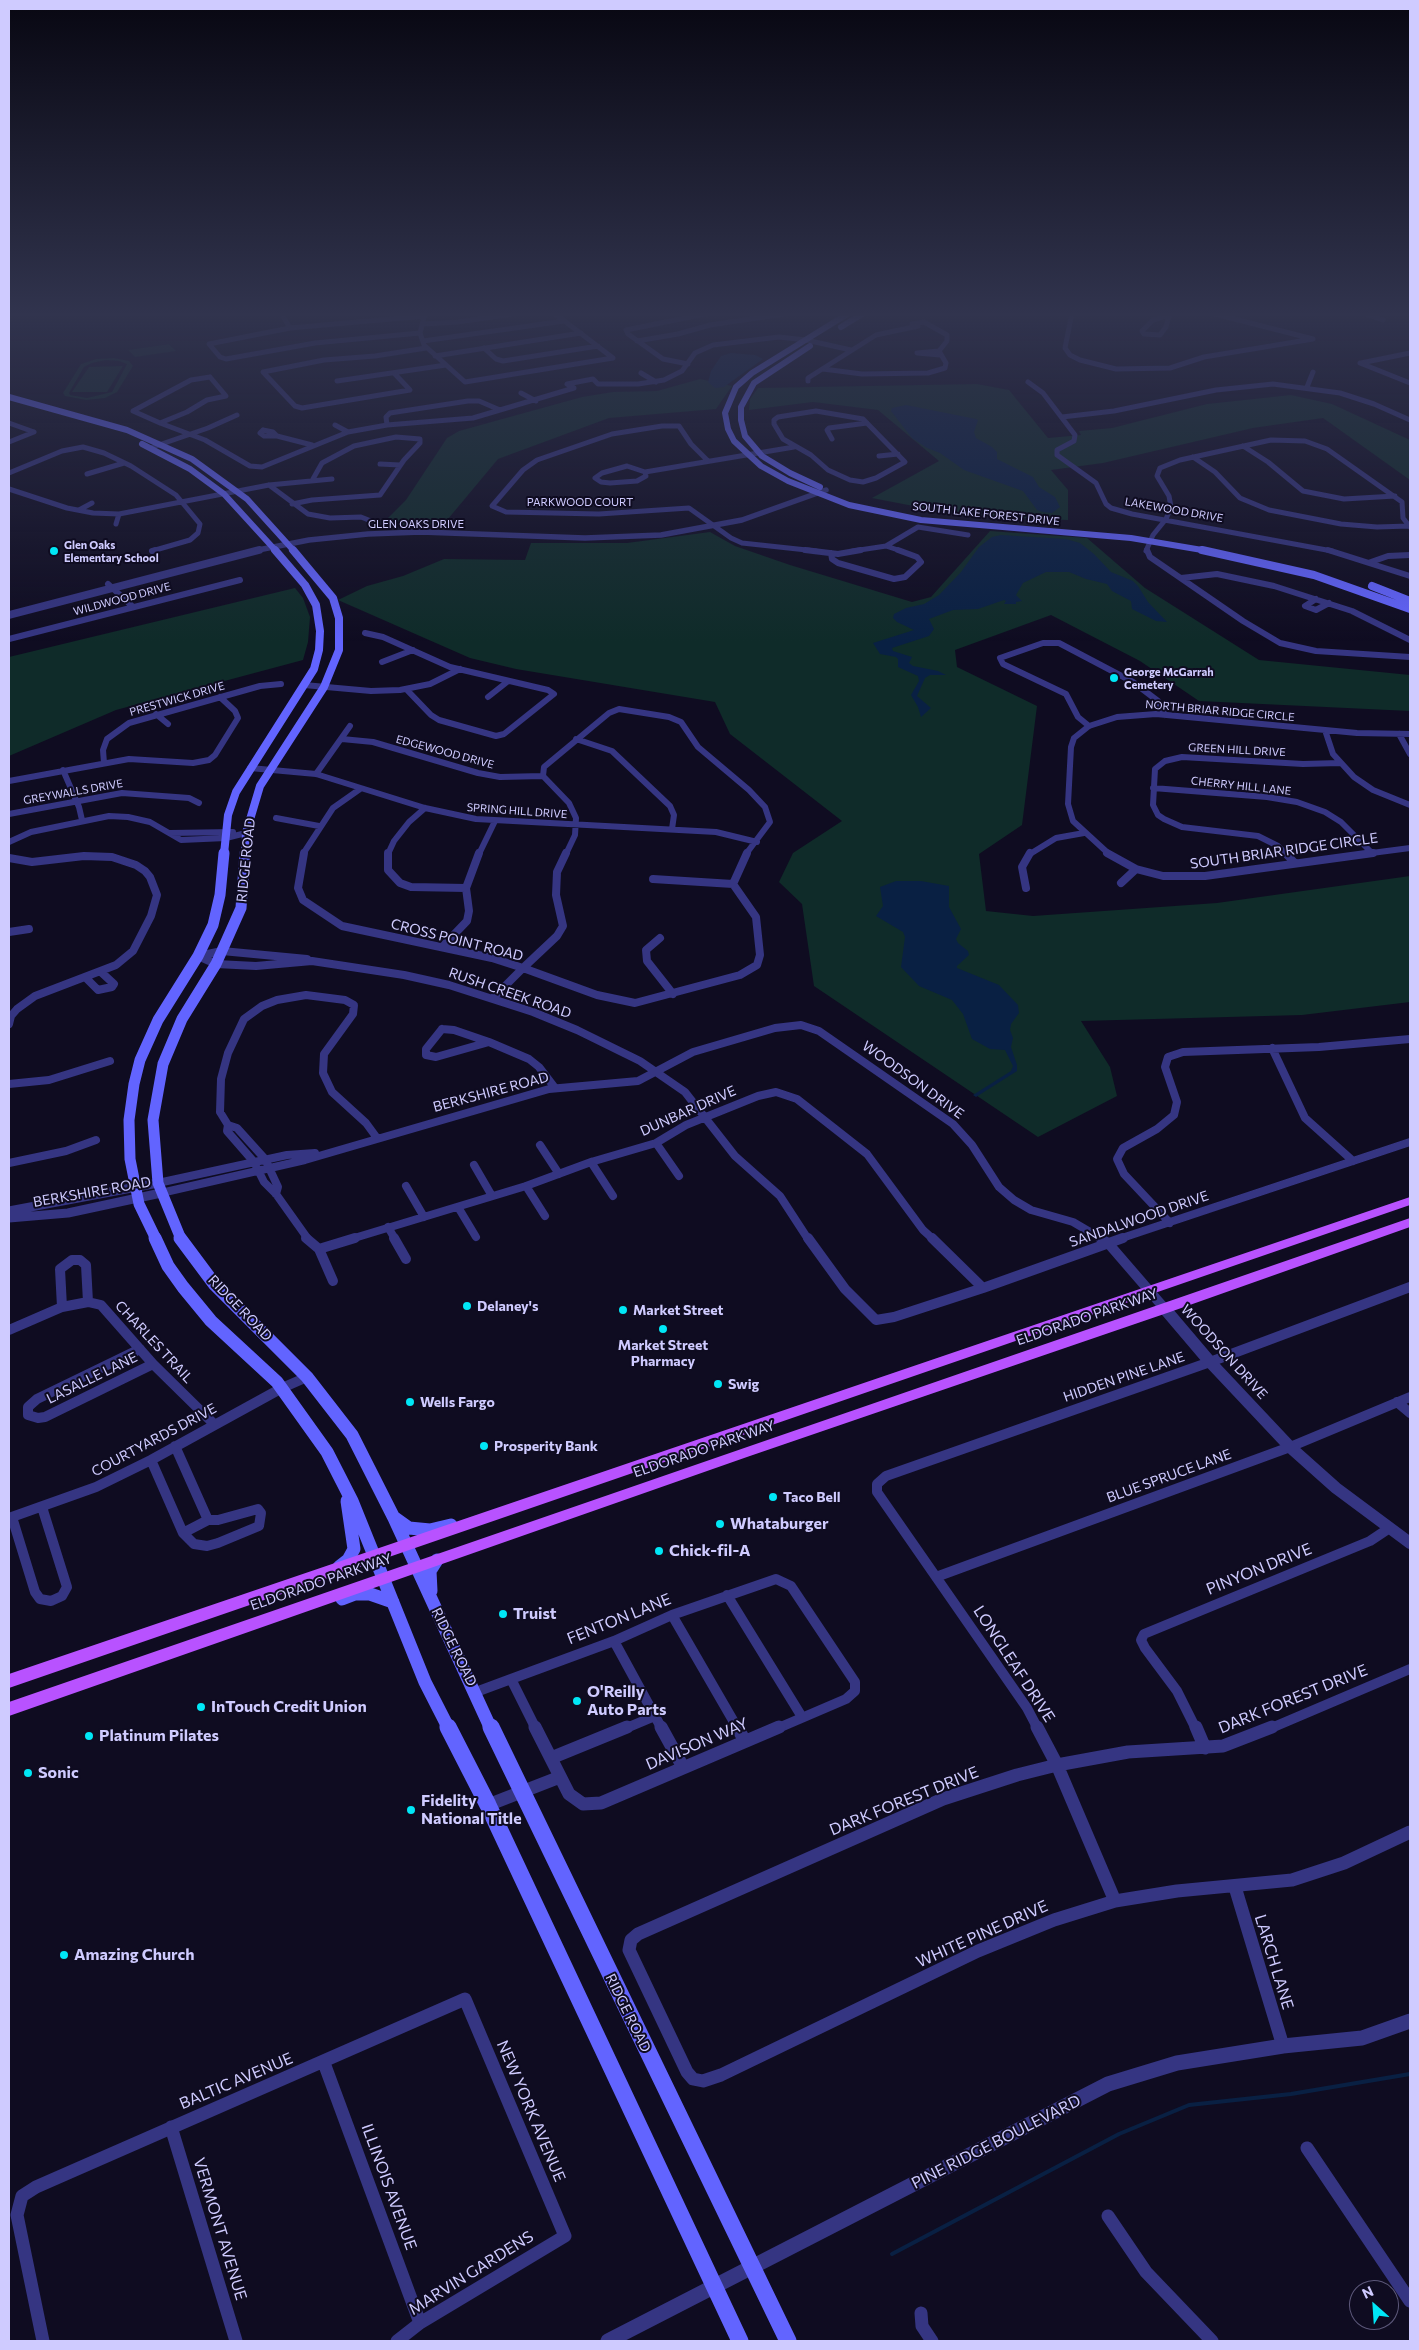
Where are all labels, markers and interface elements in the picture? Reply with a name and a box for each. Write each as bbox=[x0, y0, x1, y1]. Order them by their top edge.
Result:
street label: PARKWOOD COURT bbox=[527, 495, 633, 509]
street label: LAKEWOOD DRIVE bbox=[1124, 495, 1224, 525]
street label: SOUTH LAKE FOREST DRIVE bbox=[912, 500, 1060, 528]
street label: GLEN OAKS DRIVE bbox=[368, 517, 464, 531]
place label: Glen Oaks Elementary School bbox=[64, 538, 159, 564]
marker: Glen Oaks Elementary School bbox=[48, 545, 60, 557]
street label: WILDWOOD DRIVE bbox=[72, 580, 172, 618]
place label: George McGarrah Cemetery bbox=[1124, 665, 1214, 691]
marker: George McGarrah Cemetery bbox=[1108, 672, 1120, 684]
street label: PRESTWICK DRIVE bbox=[128, 679, 226, 719]
street label: NORTH BRIAR RIDGE CIRCLE bbox=[1145, 698, 1295, 724]
street label: EDGEWOOD DRIVE bbox=[395, 733, 495, 771]
street label: GREEN HILL DRIVE bbox=[1188, 741, 1286, 759]
street label: CHERRY HILL LANE bbox=[1190, 774, 1292, 798]
street label: GREYWALLS DRIVE bbox=[22, 777, 124, 807]
street label: SPRING HILL DRIVE bbox=[466, 801, 568, 821]
street label: RIDGE ROAD bbox=[233, 817, 259, 903]
street label: SOUTH BRIAR RIDGE CIRCLE bbox=[1189, 829, 1379, 873]
street label: CROSS POINT ROAD bbox=[389, 915, 525, 965]
street label: RUSH CREEK ROAD bbox=[447, 964, 573, 1022]
street label: WOODSON DRIVE bbox=[859, 1037, 967, 1123]
street label: BERKSHIRE ROAD bbox=[431, 1068, 551, 1116]
street label: DUNBAR DRIVE bbox=[637, 1082, 739, 1140]
street label: BERKSHIRE ROAD bbox=[32, 1173, 152, 1211]
street label: SANDALWOOD DRIVE bbox=[1067, 1187, 1211, 1251]
street label: RIDGE ROAD bbox=[204, 1272, 276, 1344]
street label: ELDORADO PARKWAY bbox=[1014, 1285, 1160, 1349]
street label: CHARLES TRAIL bbox=[112, 1297, 196, 1387]
place label: Delaney's bbox=[477, 1298, 538, 1314]
marker: Delaney's bbox=[461, 1300, 473, 1312]
street label: WOODSON DRIVE bbox=[1177, 1301, 1271, 1403]
place label: Market Street bbox=[633, 1302, 723, 1318]
marker: Market Street bbox=[617, 1304, 629, 1316]
marker: Market Street Pharmacy bbox=[657, 1323, 669, 1335]
place label: Market Street Pharmacy bbox=[618, 1337, 708, 1370]
street label: HIDDEN PINE LANE bbox=[1061, 1348, 1187, 1406]
street label: LASALLE LANE bbox=[44, 1349, 140, 1407]
place label: Swig bbox=[728, 1376, 759, 1392]
marker: Swig bbox=[712, 1378, 724, 1390]
place label: Wells Fargo bbox=[420, 1394, 495, 1410]
marker: Wells Fargo bbox=[404, 1396, 416, 1408]
street label: COURTYARDS DRIVE bbox=[89, 1400, 219, 1480]
street label: ELDORADO PARKWAY bbox=[631, 1417, 777, 1481]
place label: Prosperity Bank bbox=[494, 1438, 598, 1454]
marker: Prosperity Bank bbox=[478, 1440, 490, 1452]
street label: BLUE SPRUCE LANE bbox=[1104, 1446, 1234, 1506]
place label: Taco Bell bbox=[783, 1489, 841, 1505]
marker: Taco Bell bbox=[767, 1491, 779, 1503]
place label: Whataburger bbox=[730, 1514, 828, 1534]
marker: Whataburger bbox=[714, 1518, 726, 1530]
street label: PINYON DRIVE bbox=[1203, 1539, 1315, 1599]
place label: Chick-fil-A bbox=[669, 1541, 750, 1561]
marker: Chick-fil-A bbox=[653, 1545, 665, 1557]
street label: ELDORADO PARKWAY bbox=[248, 1550, 394, 1614]
street label: FENTON LANE bbox=[564, 1589, 674, 1649]
street label: LONGLEAF DRIVE bbox=[969, 1602, 1059, 1726]
place label: Truist bbox=[513, 1604, 557, 1624]
street label: RIDGE ROAD bbox=[428, 1605, 480, 1689]
marker: Truist bbox=[497, 1608, 509, 1620]
street label: DARK FOREST DRIVE bbox=[1216, 1660, 1370, 1738]
place label: O'Reilly Auto Parts bbox=[587, 1682, 666, 1720]
marker: O'Reilly Auto Parts bbox=[571, 1695, 583, 1707]
place label: InTouch Credit Union bbox=[211, 1697, 367, 1717]
marker: InTouch Credit Union bbox=[195, 1701, 207, 1713]
street label: DAVISON WAY bbox=[643, 1714, 751, 1774]
place label: Platinum Pilates bbox=[99, 1726, 219, 1746]
marker: Platinum Pilates bbox=[83, 1730, 95, 1742]
street label: DARK FOREST DRIVE bbox=[827, 1762, 981, 1840]
place label: Sonic bbox=[38, 1763, 79, 1783]
marker: Sonic bbox=[22, 1767, 34, 1779]
place label: Fidelity National Title bbox=[421, 1791, 522, 1829]
marker: Fidelity National Title bbox=[405, 1804, 417, 1816]
street label: WHITE PINE DRIVE bbox=[913, 1896, 1051, 1972]
street label: LARCH LANE bbox=[1250, 1912, 1298, 2012]
place label: Amazing Church bbox=[74, 1945, 194, 1965]
marker: Amazing Church bbox=[58, 1949, 70, 1961]
street label: RIDGE ROAD bbox=[602, 1971, 654, 2055]
street label: NEW YORK AVENUE bbox=[492, 2037, 570, 2185]
street label: BALTIC AVENUE bbox=[176, 2048, 296, 2114]
street label: PINE RIDGE BOULEVARD bbox=[908, 2091, 1084, 2193]
street label: ILLINOIS AVENUE bbox=[357, 2121, 421, 2253]
street label: VERMONT AVENUE bbox=[189, 2155, 251, 2303]
street label: MARVIN GARDENS bbox=[405, 2227, 537, 2319]
north arrow bbox=[1349, 2280, 1399, 2330]
text: N bbox=[1359, 2282, 1376, 2302]

